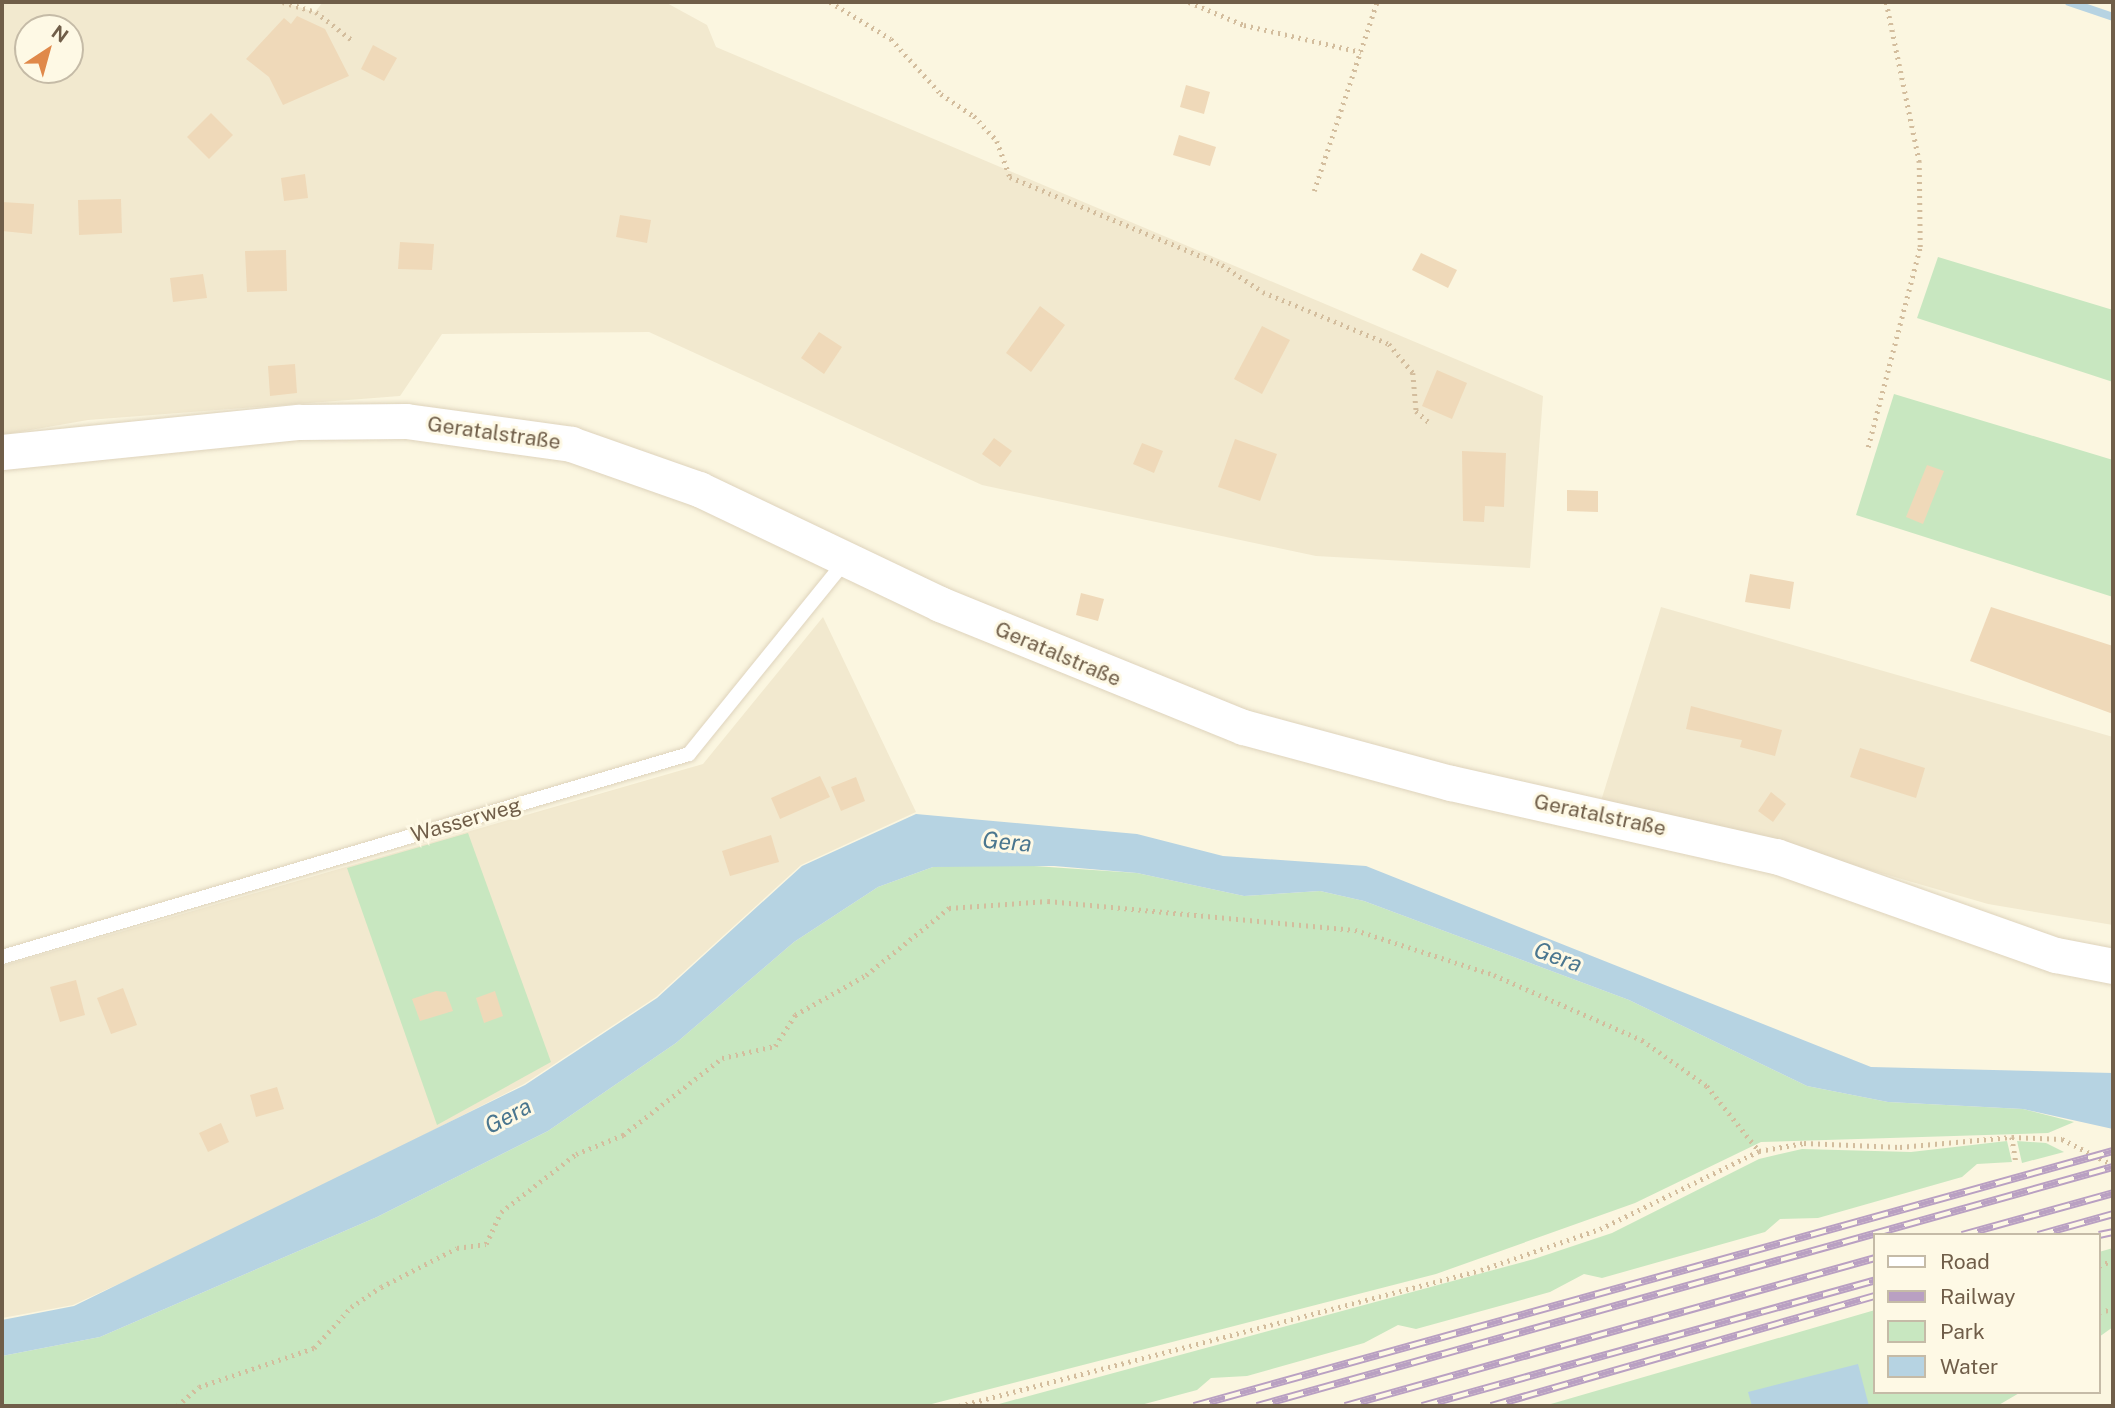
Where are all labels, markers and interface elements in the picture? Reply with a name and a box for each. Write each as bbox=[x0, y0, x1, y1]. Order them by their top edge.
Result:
north arrow bbox=[14, 14, 84, 84]
text: N bbox=[48, 20, 73, 47]
street label: Geratalstraße bbox=[426, 411, 562, 455]
street label: Geratalstraße bbox=[991, 616, 1125, 692]
street label: Geratalstraße bbox=[1532, 789, 1668, 841]
street label: Wasserweg bbox=[408, 792, 524, 848]
water label: Gera bbox=[981, 826, 1033, 858]
water label: Gera bbox=[1530, 936, 1586, 978]
water label: Gera bbox=[480, 1092, 536, 1140]
legend bbox=[1874, 1233, 2101, 1394]
text: Road bbox=[1940, 1249, 1990, 1274]
text: Railway bbox=[1940, 1284, 2016, 1309]
text: Park bbox=[1940, 1319, 1985, 1344]
text: Water bbox=[1940, 1354, 1998, 1379]

